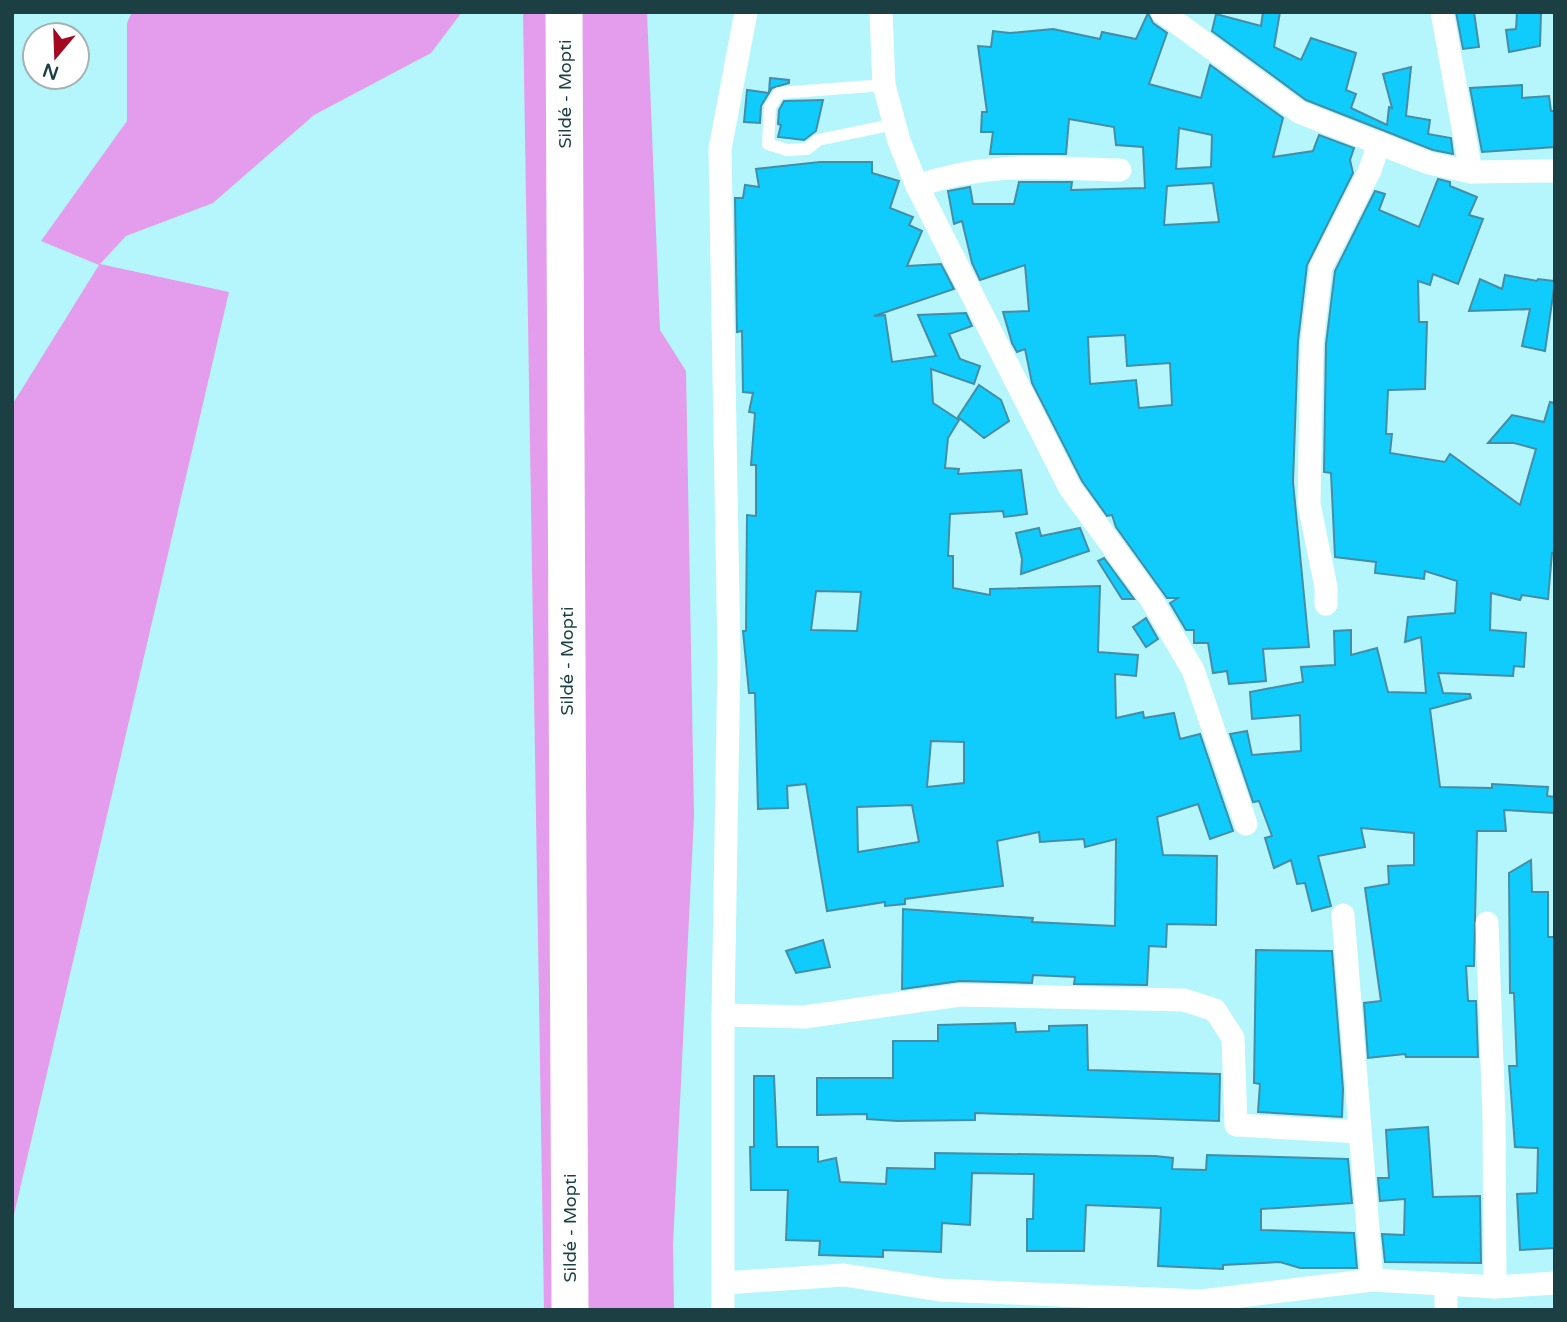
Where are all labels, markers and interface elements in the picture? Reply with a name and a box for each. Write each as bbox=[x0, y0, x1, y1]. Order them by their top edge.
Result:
north arrow bbox=[21, 21, 91, 91]
street label: Sildé - Mopti bbox=[554, 40, 576, 148]
text: N bbox=[40, 58, 62, 84]
street label: Sildé - Mopti bbox=[556, 607, 578, 715]
street label: Sildé - Mopti bbox=[559, 1174, 581, 1282]

